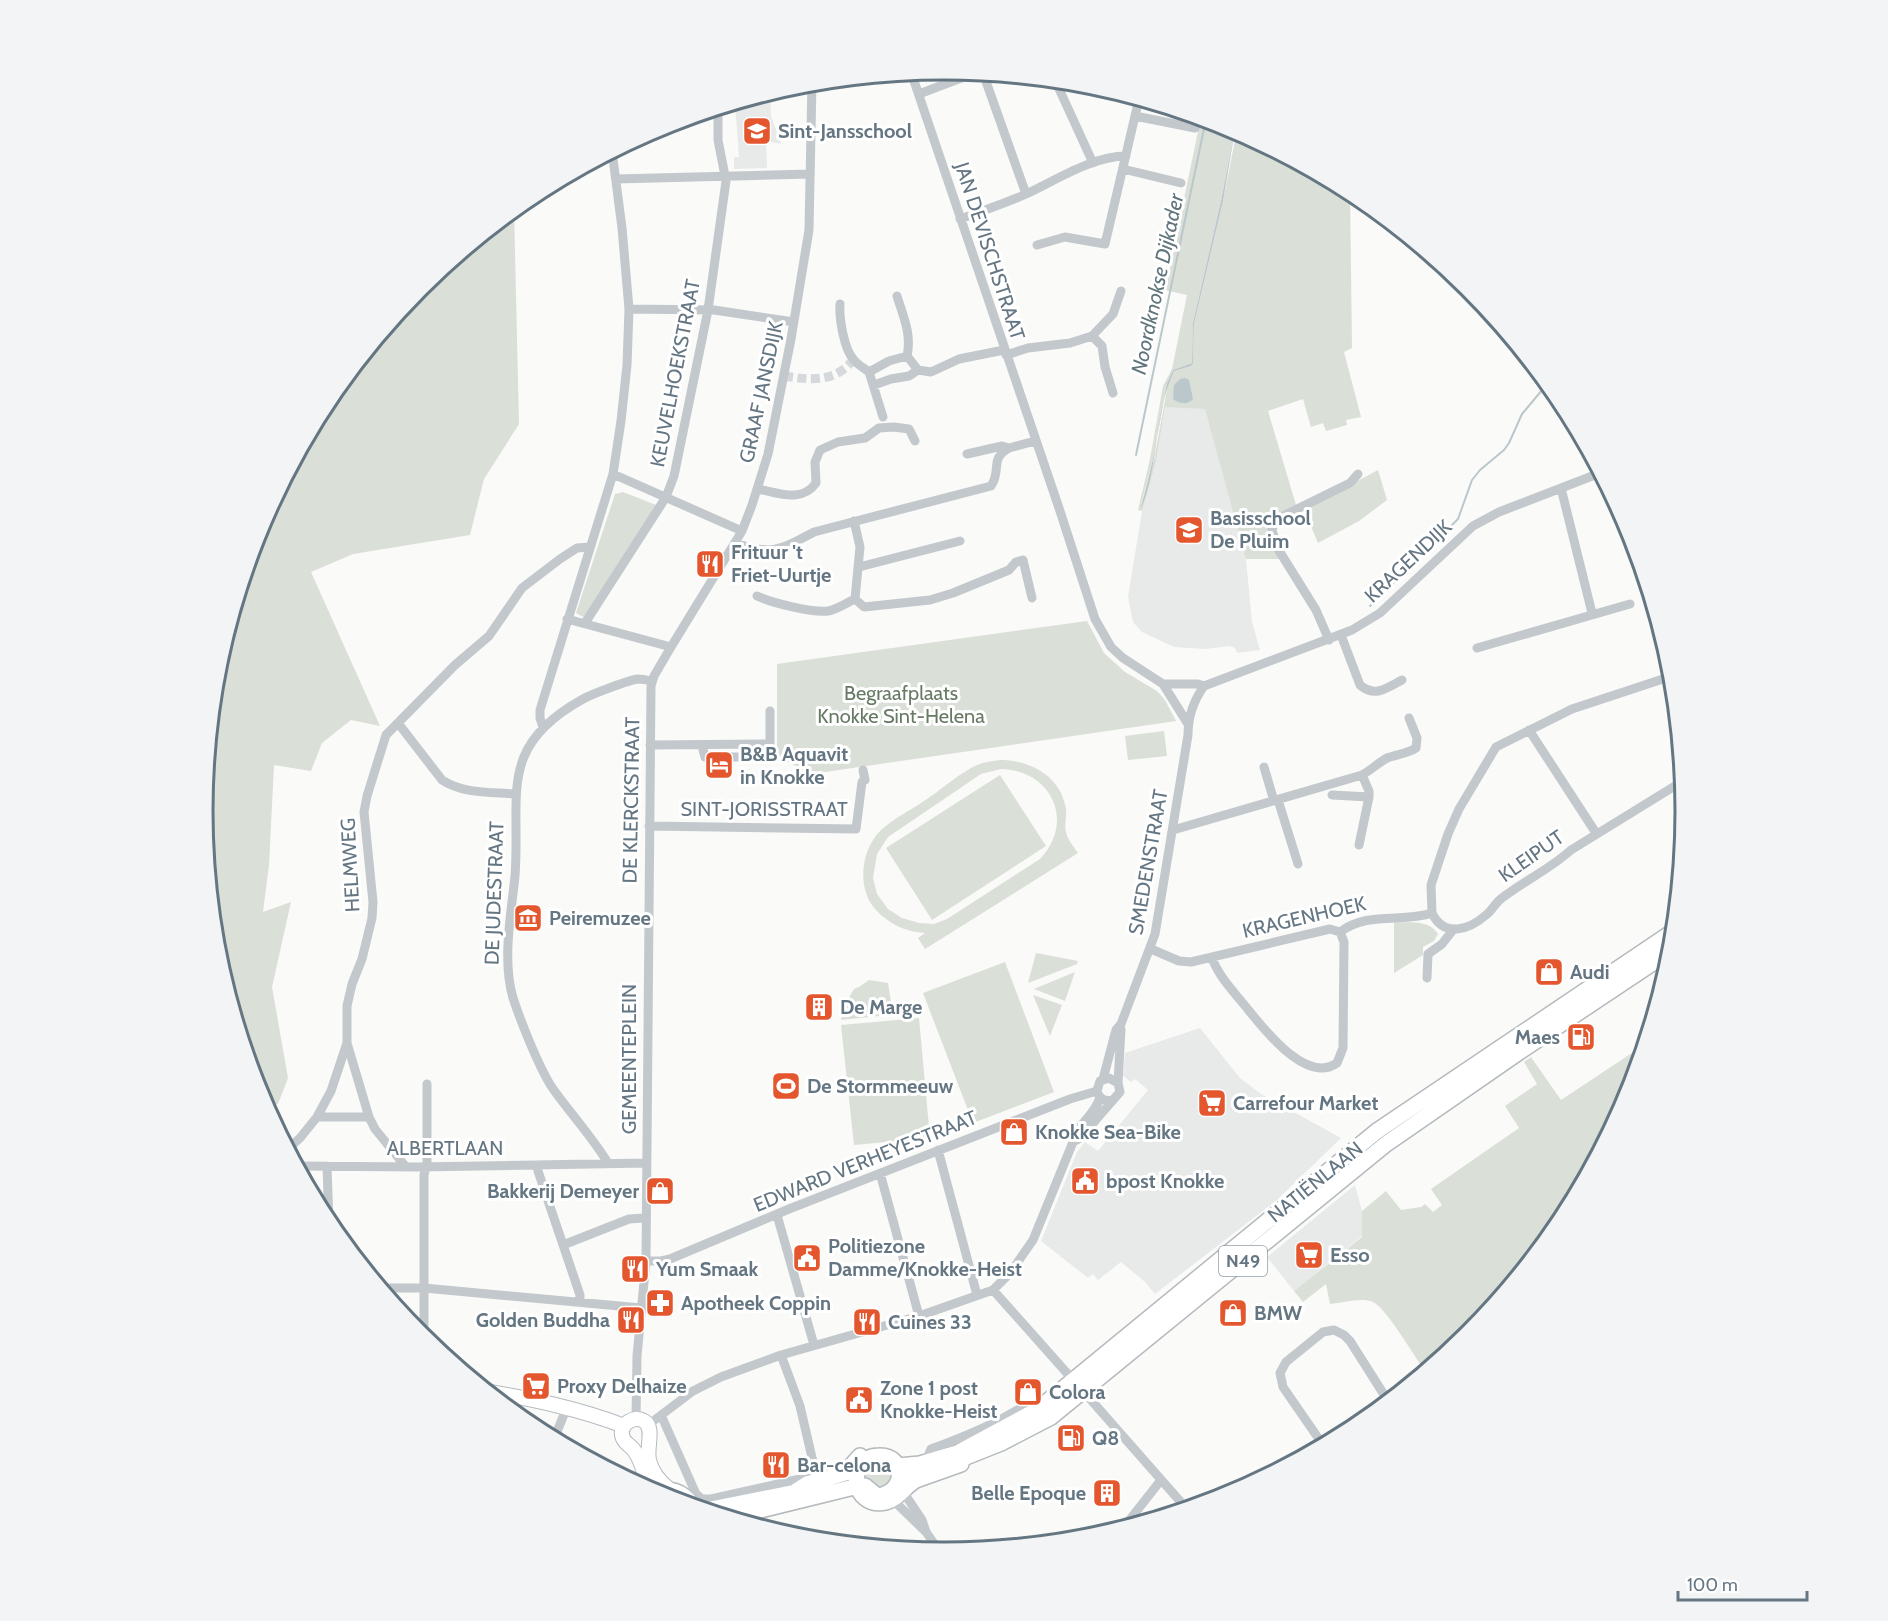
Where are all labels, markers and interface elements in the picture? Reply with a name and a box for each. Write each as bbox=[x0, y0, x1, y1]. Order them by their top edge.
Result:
school or university icon: Sint-Jansschool bbox=[741, 115, 773, 147]
place label: Sint-Jansschool bbox=[778, 119, 912, 143]
street label: JAN DEVISCHSTRAAT bbox=[950, 158, 1030, 343]
water label: Noordknokse Dijkader bbox=[1126, 190, 1190, 377]
street label: KEUVELHOEKSTRAAT bbox=[645, 277, 705, 469]
street label: GRAAF JANSDIJK bbox=[734, 318, 788, 465]
place label: Basisschool De Pluim bbox=[1210, 506, 1311, 553]
school or university icon: Basisschool De Pluim bbox=[1173, 514, 1205, 546]
street label: KRAGENDIJK bbox=[1360, 514, 1457, 607]
place label: Frituur 't Friet-Uurtje bbox=[731, 540, 831, 587]
restaurant icon: Frituur 't Friet-Uurtje bbox=[694, 548, 726, 580]
park label: Begraafplaats Knokke Sint-Helena bbox=[817, 681, 985, 728]
street label: DE KLERCKSTRAAT bbox=[618, 716, 644, 884]
place label: B&B Aquavit in Knokke bbox=[740, 742, 848, 789]
hotel icon: B&B Aquavit in Knokke bbox=[703, 749, 735, 781]
street label: SMEDENSTRAAT bbox=[1123, 787, 1173, 937]
street label: SINT-JORISSTRAAT bbox=[680, 797, 848, 821]
street label: HELMWEG bbox=[336, 817, 364, 913]
street label: DE JUDESTRAAT bbox=[479, 820, 509, 965]
street label: KLEIPUT bbox=[1494, 825, 1569, 887]
street label: KRAGENHOEK bbox=[1240, 891, 1369, 943]
museum icon: Peiremuzee bbox=[512, 902, 544, 934]
place label: Peiremuzee bbox=[549, 906, 651, 930]
shop icon: Audi bbox=[1533, 956, 1565, 988]
place label: Audi bbox=[1570, 960, 1609, 984]
street label: GEMEENTEPLEIN bbox=[617, 984, 641, 1134]
building icon: De Marge bbox=[803, 991, 835, 1023]
place label: De Marge bbox=[840, 995, 922, 1019]
fuel station icon: Maes bbox=[1565, 1021, 1597, 1053]
place label: Maes bbox=[1515, 1025, 1560, 1049]
sports icon: De Stormmeeuw bbox=[770, 1070, 802, 1102]
place label: De Stormmeeuw bbox=[807, 1074, 954, 1098]
supermarket icon: Carrefour Market bbox=[1196, 1087, 1228, 1119]
place label: Carrefour Market bbox=[1233, 1091, 1378, 1115]
street label: EDWARD VERHEYESTRAAT bbox=[750, 1105, 980, 1217]
shop icon: Knokke Sea-Bike bbox=[998, 1116, 1030, 1148]
place label: Knokke Sea-Bike bbox=[1035, 1120, 1181, 1144]
street label: ALBERTLAAN bbox=[387, 1136, 503, 1160]
street label: NATIËNLAAN bbox=[1263, 1136, 1367, 1228]
public building icon: bpost Knokke bbox=[1069, 1165, 1101, 1197]
place label: bpost Knokke bbox=[1106, 1169, 1224, 1193]
shop icon: Bakkerij Demeyer bbox=[644, 1175, 676, 1207]
place label: Bakkerij Demeyer bbox=[487, 1179, 639, 1203]
place label: Politiezone Damme/Knokke-Heist bbox=[828, 1234, 1022, 1281]
supermarket icon: Esso bbox=[1293, 1239, 1325, 1271]
public building icon: Politiezone Damme/Knokke-Heist bbox=[791, 1242, 823, 1274]
place label: Esso bbox=[1330, 1243, 1370, 1267]
road number: N49 bbox=[1219, 1246, 1267, 1276]
restaurant icon: Yum Smaak bbox=[619, 1253, 651, 1285]
place label: Yum Smaak bbox=[655, 1257, 759, 1281]
pharmacy icon: Apotheek Coppin bbox=[644, 1287, 676, 1319]
place label: Apotheek Coppin bbox=[681, 1291, 831, 1315]
shop icon: BMW bbox=[1217, 1297, 1249, 1329]
place label: BMW bbox=[1254, 1301, 1303, 1325]
restaurant icon: Golden Buddha bbox=[615, 1304, 647, 1336]
restaurant icon: Cuines 33 bbox=[851, 1306, 883, 1338]
place label: Golden Buddha bbox=[476, 1308, 610, 1332]
place label: Cuines 33 bbox=[888, 1310, 972, 1334]
supermarket icon: Proxy Delhaize bbox=[520, 1370, 552, 1402]
place label: Proxy Delhaize bbox=[557, 1374, 687, 1398]
place label: Zone 1 post Knokke-Heist bbox=[880, 1376, 997, 1423]
shop icon: Colora bbox=[1012, 1376, 1044, 1408]
place label: Colora bbox=[1049, 1380, 1105, 1404]
public building icon: Zone 1 post Knokke-Heist bbox=[843, 1384, 875, 1416]
fuel station icon: Q8 bbox=[1055, 1422, 1087, 1454]
place label: Q8 bbox=[1092, 1426, 1119, 1450]
restaurant icon: Bar-celona bbox=[760, 1449, 792, 1481]
place label: Bar-celona bbox=[797, 1453, 891, 1477]
building icon: Belle Epoque bbox=[1091, 1477, 1123, 1509]
place label: Belle Epoque bbox=[971, 1481, 1086, 1505]
scale bar bbox=[1678, 1564, 1807, 1602]
text: 100 m bbox=[1687, 1574, 1738, 1596]

